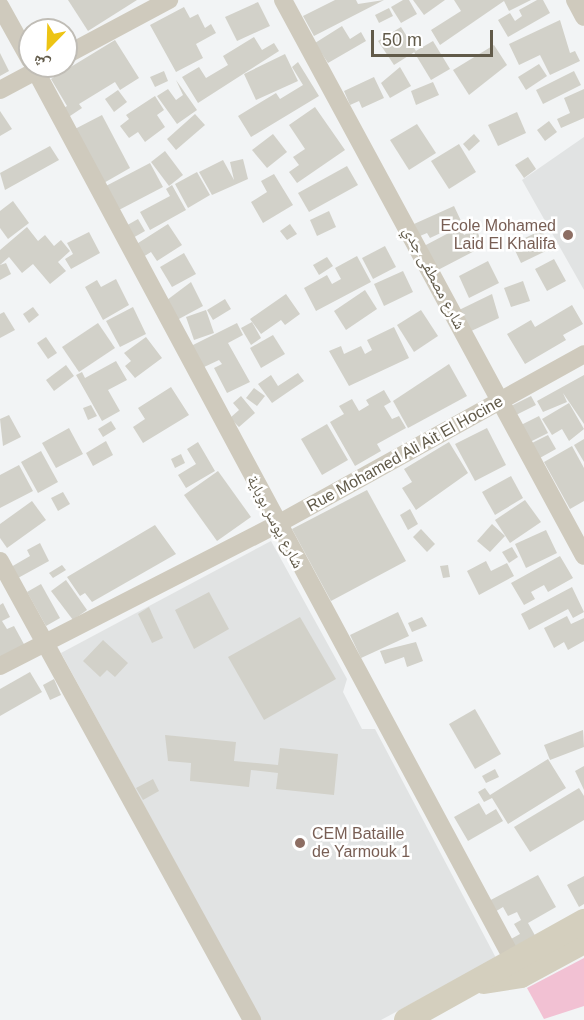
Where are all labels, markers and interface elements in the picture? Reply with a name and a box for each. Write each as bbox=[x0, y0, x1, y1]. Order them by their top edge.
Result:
north arrow bbox=[18, 18, 78, 78]
scale bar bbox=[374, 18, 496, 56]
text: 50 m bbox=[382, 30, 422, 50]
text: ش bbox=[30, 52, 53, 74]
place label: Ecole Mohamed Laid El Khalifa bbox=[440, 216, 556, 254]
street label: شارع مصطفى جدي bbox=[399, 223, 469, 333]
marker: Ecole Mohamed Laid El Khalifa bbox=[561, 228, 575, 242]
street label: Rue Mohamed Ali Ait El Hocine bbox=[303, 391, 507, 517]
street label: شارع يوسر بوباية bbox=[243, 472, 307, 572]
place label: CEM Bataille de Yarmouk 1 bbox=[312, 824, 410, 862]
marker: CEM Bataille de Yarmouk 1 bbox=[293, 836, 307, 850]

